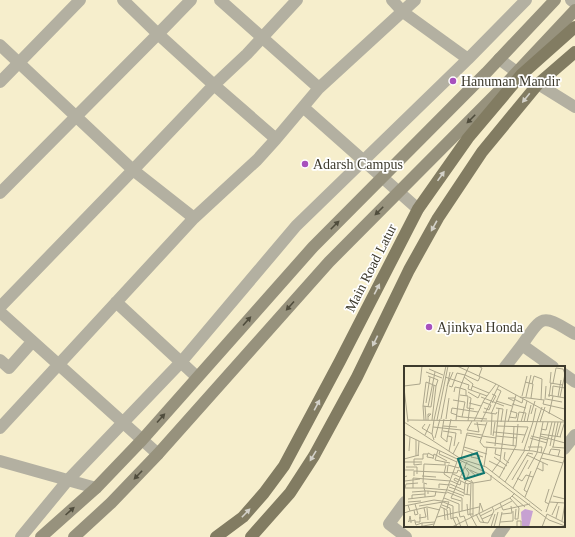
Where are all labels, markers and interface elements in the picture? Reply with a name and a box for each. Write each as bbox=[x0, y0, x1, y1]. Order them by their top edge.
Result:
place label: Hanuman Mandir bbox=[461, 74, 560, 89]
marker: Hanuman Mandir bbox=[448, 76, 458, 86]
one-way arrow bbox=[522, 93, 531, 104]
one-way arrow bbox=[466, 114, 476, 124]
place label: Adarsh Campus bbox=[313, 157, 403, 172]
marker: Adarsh Campus bbox=[300, 159, 310, 169]
one-way arrow bbox=[437, 171, 445, 182]
one-way arrow bbox=[374, 206, 384, 216]
one-way arrow bbox=[330, 220, 340, 230]
one-way arrow bbox=[431, 220, 437, 232]
street label: Main Road Latur bbox=[342, 221, 400, 314]
one-way arrow bbox=[374, 283, 380, 295]
one-way arrow bbox=[285, 300, 294, 311]
one-way arrow bbox=[242, 316, 252, 326]
place label: Ajinkya Honda bbox=[437, 320, 524, 335]
marker: Ajinkya Honda bbox=[424, 322, 434, 332]
one-way arrow bbox=[371, 336, 378, 347]
inset map bbox=[404, 366, 565, 527]
one-way arrow bbox=[314, 399, 320, 410]
one-way arrow bbox=[156, 413, 165, 423]
one-way arrow bbox=[310, 450, 317, 462]
one-way arrow bbox=[133, 470, 142, 480]
one-way arrow bbox=[65, 506, 75, 516]
one-way arrow bbox=[241, 508, 251, 518]

